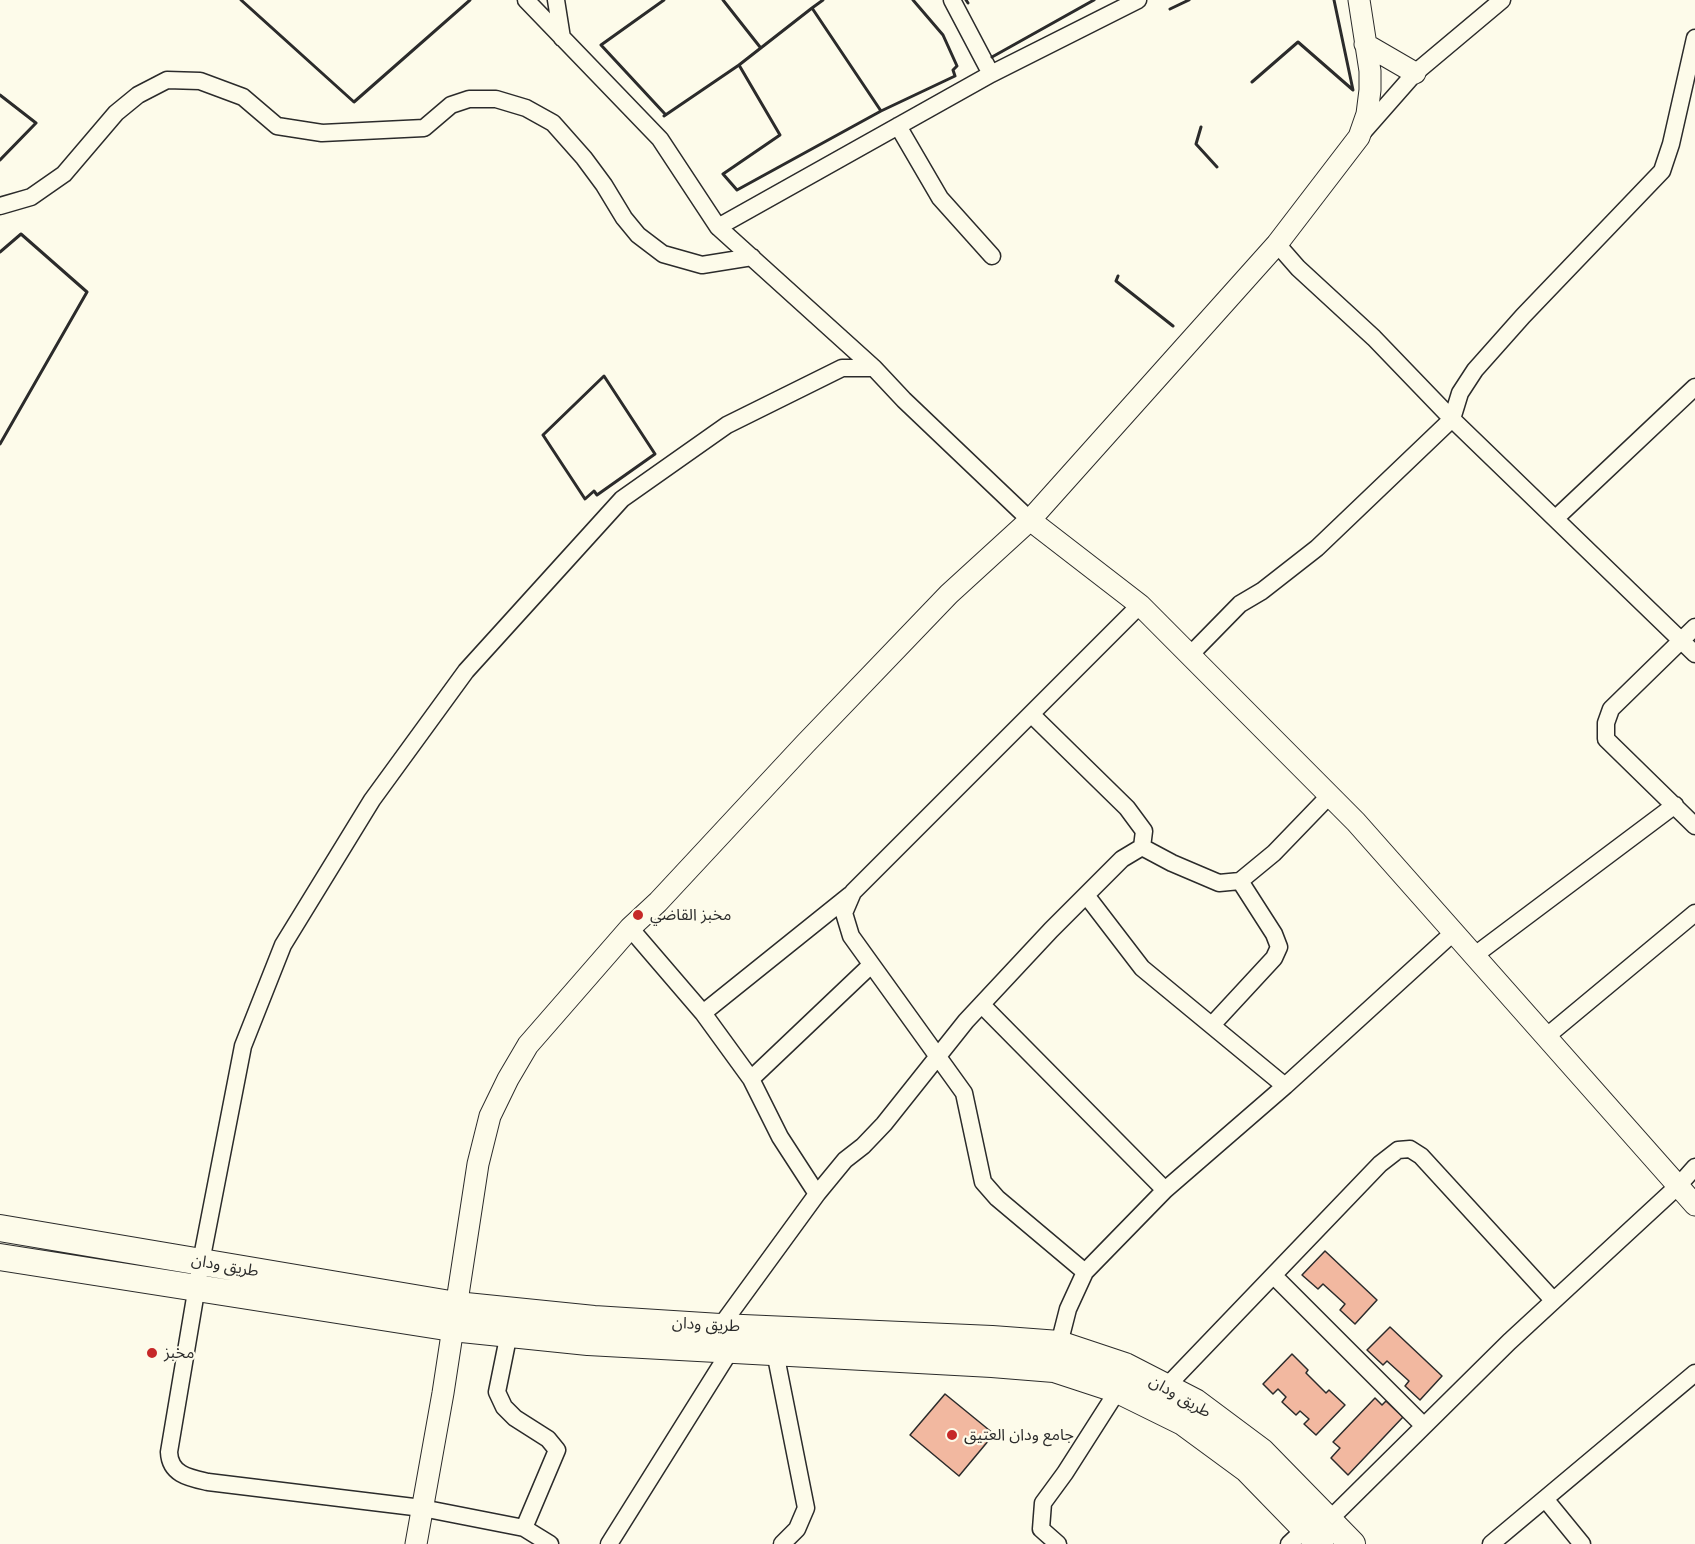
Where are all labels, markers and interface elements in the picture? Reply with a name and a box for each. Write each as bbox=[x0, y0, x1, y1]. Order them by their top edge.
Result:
place label: مخبز القاضي bbox=[650, 905, 731, 925]
marker: مخبز القاضي bbox=[631, 908, 645, 922]
street label: طريق ودان bbox=[190, 1251, 260, 1281]
street label: طريق ودان bbox=[671, 1314, 741, 1336]
place label: مخبز bbox=[164, 1343, 194, 1363]
marker: مخبز bbox=[145, 1346, 159, 1360]
street label: طريق ودان bbox=[1146, 1372, 1214, 1422]
place label: جامع ودان العتيق bbox=[964, 1425, 1074, 1445]
marker: جامع ودان العتيق bbox=[945, 1428, 959, 1442]

